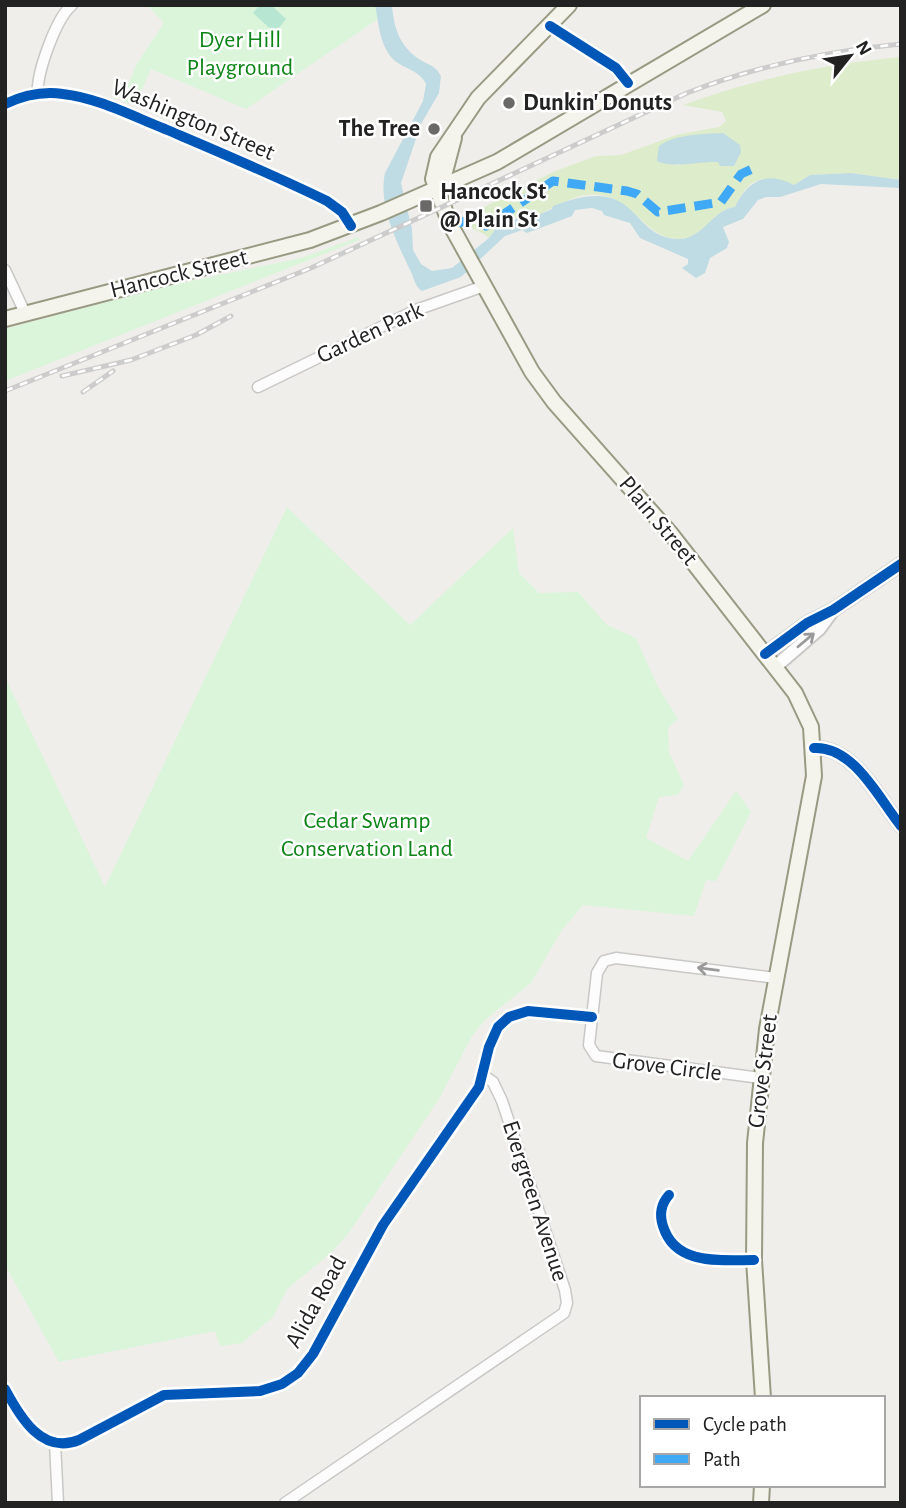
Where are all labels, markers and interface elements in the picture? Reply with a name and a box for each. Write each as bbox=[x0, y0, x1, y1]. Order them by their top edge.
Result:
north arrow bbox=[815, 21, 885, 91]
park label: Dyer Hill Playground bbox=[187, 28, 293, 80]
text: N bbox=[852, 38, 875, 59]
street label: Washington Street bbox=[108, 75, 278, 165]
place label: Dunkin' Donuts bbox=[523, 91, 672, 115]
marker: Dunkin' Donuts bbox=[501, 95, 517, 111]
place label: The Tree bbox=[338, 117, 420, 141]
marker: The Tree bbox=[426, 121, 442, 137]
place label: Hancock St @ Plain St bbox=[440, 180, 546, 232]
marker: Hancock St @ Plain St bbox=[418, 198, 434, 214]
street label: Hancock Street bbox=[108, 245, 251, 303]
street label: Garden Park bbox=[313, 298, 427, 368]
street label: Plain Street bbox=[614, 472, 702, 570]
one-way arrow bbox=[797, 632, 815, 648]
park label: Cedar Swamp Conservation Land bbox=[281, 809, 453, 861]
one-way arrow bbox=[697, 963, 720, 976]
street label: Grove Street bbox=[744, 1012, 782, 1129]
street label: Grove Circle bbox=[611, 1048, 723, 1086]
street label: Evergreen Avenue bbox=[498, 1118, 572, 1284]
street label: Alida Road bbox=[281, 1252, 351, 1352]
legend bbox=[640, 1396, 885, 1487]
text: Cycle path bbox=[703, 1414, 787, 1435]
text: Path bbox=[703, 1449, 741, 1470]

